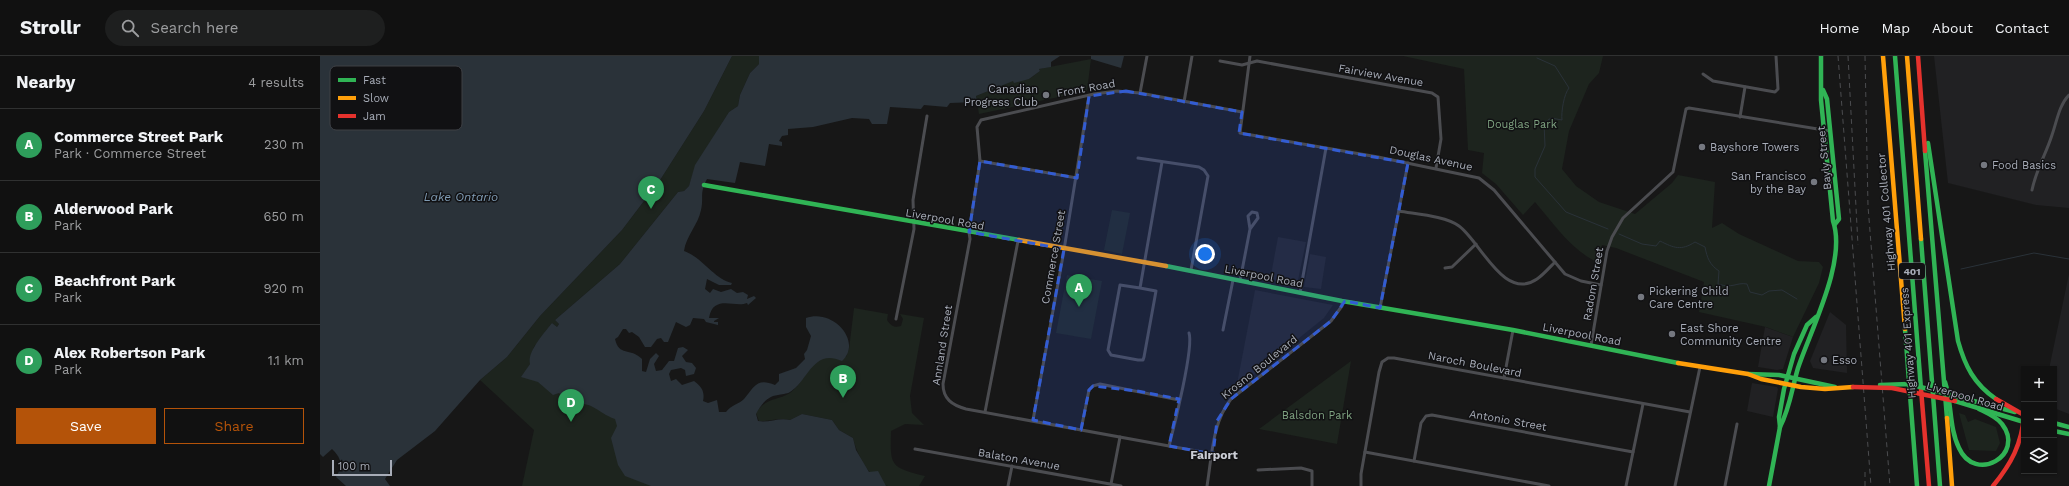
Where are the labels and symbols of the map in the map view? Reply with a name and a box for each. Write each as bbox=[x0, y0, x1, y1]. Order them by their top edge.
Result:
street label: Fairview Avenue bbox=[1338, 62, 1424, 89]
legend bbox=[330, 66, 462, 130]
text: Fast bbox=[363, 74, 386, 87]
street label: Front Road bbox=[1056, 77, 1116, 100]
place label: Canadian Progress Club bbox=[964, 83, 1038, 109]
marker: Canadian Progress Club bbox=[1041, 90, 1051, 100]
text: Slow bbox=[363, 92, 389, 105]
text: Jam bbox=[363, 110, 386, 123]
park label: Douglas Park bbox=[1487, 118, 1557, 131]
street label: Bayly Street bbox=[1815, 125, 1834, 191]
place label: Bayshore Towers bbox=[1710, 141, 1799, 154]
marker: Bayshore Towers bbox=[1697, 142, 1707, 152]
street label: Douglas Avenue bbox=[1388, 143, 1474, 174]
street label: Highway 401 Collector bbox=[1875, 152, 1898, 272]
place label: Food Basics bbox=[1992, 159, 2056, 172]
marker: Food Basics bbox=[1979, 160, 1989, 170]
place label: San Francisco by the Bay bbox=[1731, 170, 1806, 196]
pin: C bbox=[638, 176, 664, 209]
marker: San Francisco by the Bay bbox=[1809, 177, 1819, 187]
water label: Lake Ontario bbox=[424, 190, 498, 204]
street label: Liverpool Road bbox=[905, 206, 985, 233]
street label: Commerce Street bbox=[1039, 209, 1068, 305]
your location bbox=[1195, 244, 1215, 264]
street label: Radom Street bbox=[1581, 246, 1606, 322]
street label: Liverpool Road bbox=[1224, 263, 1304, 290]
road number: 401 bbox=[1899, 263, 1925, 279]
pin: A bbox=[1066, 274, 1092, 307]
place label: Pickering Child Care Centre bbox=[1649, 285, 1729, 311]
street label: Highway 401 Express bbox=[1898, 287, 1919, 399]
marker: Pickering Child Care Centre bbox=[1636, 292, 1646, 302]
street label: Annland Street bbox=[930, 304, 955, 386]
street label: Liverpool Road bbox=[1542, 321, 1622, 348]
place label: East Shore Community Centre bbox=[1680, 322, 1781, 348]
marker: East Shore Community Centre bbox=[1667, 329, 1677, 339]
street label: Krosno Boulevard bbox=[1219, 333, 1300, 402]
street label: Naroch Boulevard bbox=[1427, 349, 1523, 380]
place label: Esso bbox=[1832, 354, 1857, 367]
marker: Esso bbox=[1819, 355, 1829, 365]
pin: B bbox=[830, 365, 856, 398]
street label: Liverpool Road bbox=[1925, 379, 2005, 414]
pin: D bbox=[558, 389, 584, 422]
street label: Antonio Street bbox=[1468, 407, 1548, 434]
park label: Balsdon Park bbox=[1282, 409, 1352, 422]
street label: Balaton Avenue bbox=[977, 446, 1061, 473]
district label: Fairport bbox=[1190, 448, 1238, 462]
scale bar bbox=[332, 458, 392, 477]

